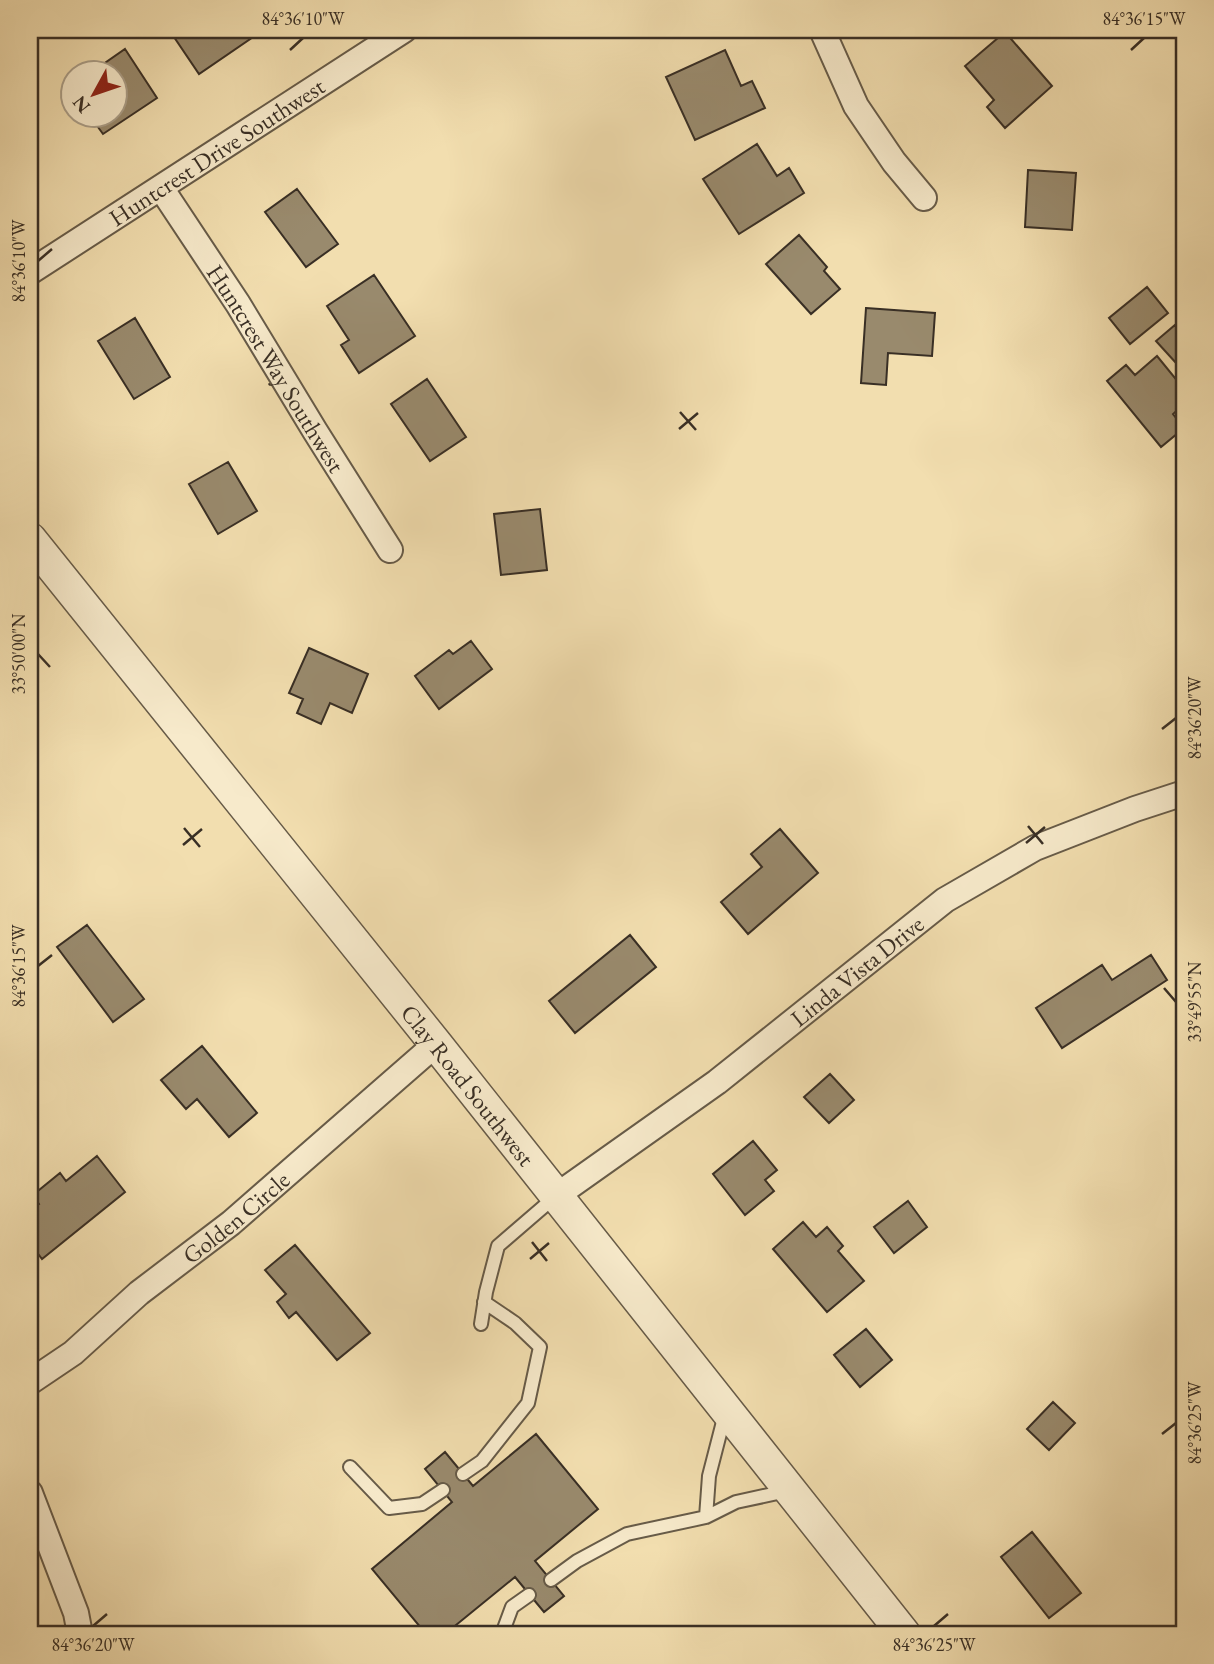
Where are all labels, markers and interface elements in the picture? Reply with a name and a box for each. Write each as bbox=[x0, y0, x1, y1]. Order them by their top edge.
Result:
text: 84°36'10"W bbox=[261, 7, 345, 30]
text: 84°36'15"W bbox=[1102, 7, 1186, 30]
north arrow bbox=[60, 60, 130, 130]
street label: Huntcrest Drive Southwest bbox=[103, 70, 331, 233]
text: N bbox=[66, 90, 96, 119]
text: 84°36'10"W bbox=[7, 219, 30, 303]
street label: Huntcrest Way Southwest bbox=[200, 258, 353, 478]
text: 33°50'00"N bbox=[7, 613, 30, 694]
text: 84°36'20"W bbox=[1183, 676, 1206, 760]
street label: Linda Vista Drive bbox=[784, 908, 930, 1033]
text: 84°36'15"W bbox=[7, 924, 30, 1008]
text: 33°49'55"N bbox=[1183, 961, 1206, 1042]
street label: Clay Road Southwest bbox=[394, 998, 542, 1172]
street label: Golden Circle bbox=[176, 1164, 296, 1270]
text: 84°36'25"W bbox=[1183, 1381, 1206, 1465]
text: 84°36'20"W bbox=[51, 1633, 135, 1656]
text: 84°36'25"W bbox=[892, 1633, 976, 1656]

